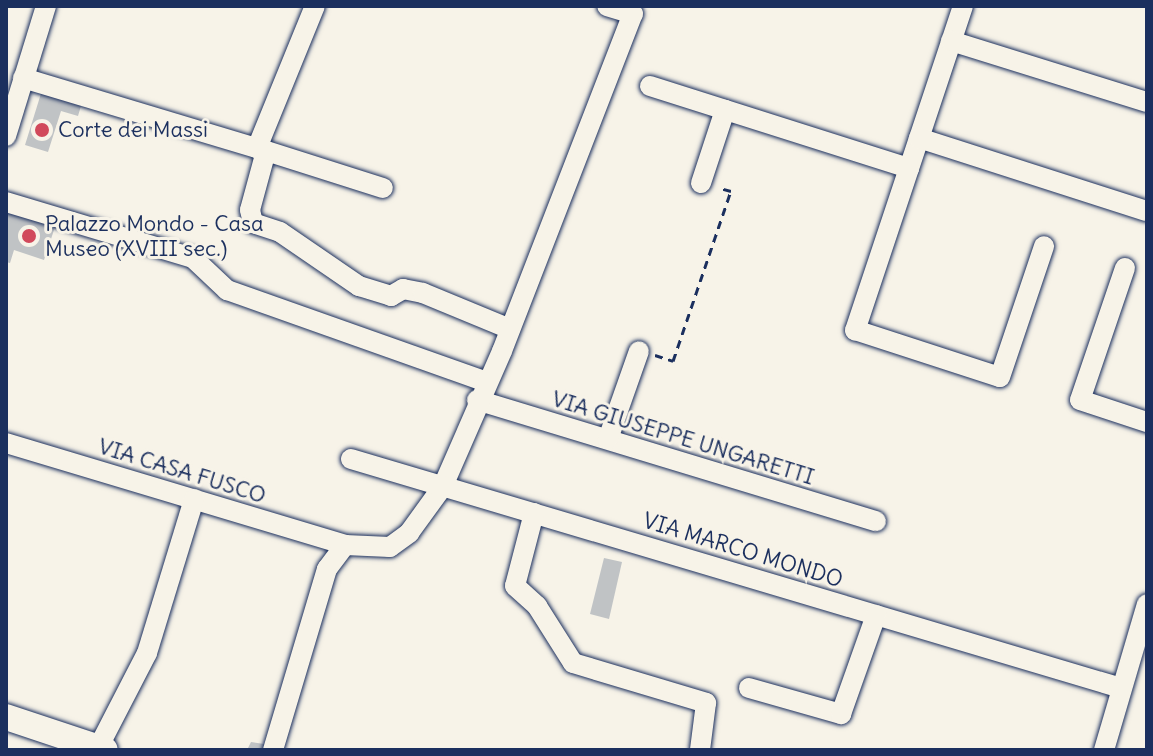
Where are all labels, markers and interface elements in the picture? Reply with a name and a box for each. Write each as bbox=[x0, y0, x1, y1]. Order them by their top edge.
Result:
place label: Corte dei Massi bbox=[58, 117, 208, 143]
marker: Corte dei Massi bbox=[33, 121, 51, 139]
place label: Palazzo Mondo - Casa Museo (XVIII sec.) bbox=[45, 210, 264, 262]
marker: Palazzo Mondo - Casa Museo (XVIII sec.) bbox=[20, 227, 38, 245]
street label: VIA GIUSEPPE UNGARETTI bbox=[549, 386, 817, 490]
street label: VIA CASA FUSCO bbox=[95, 433, 269, 509]
street label: VIA MARCO MONDO bbox=[640, 507, 846, 593]

